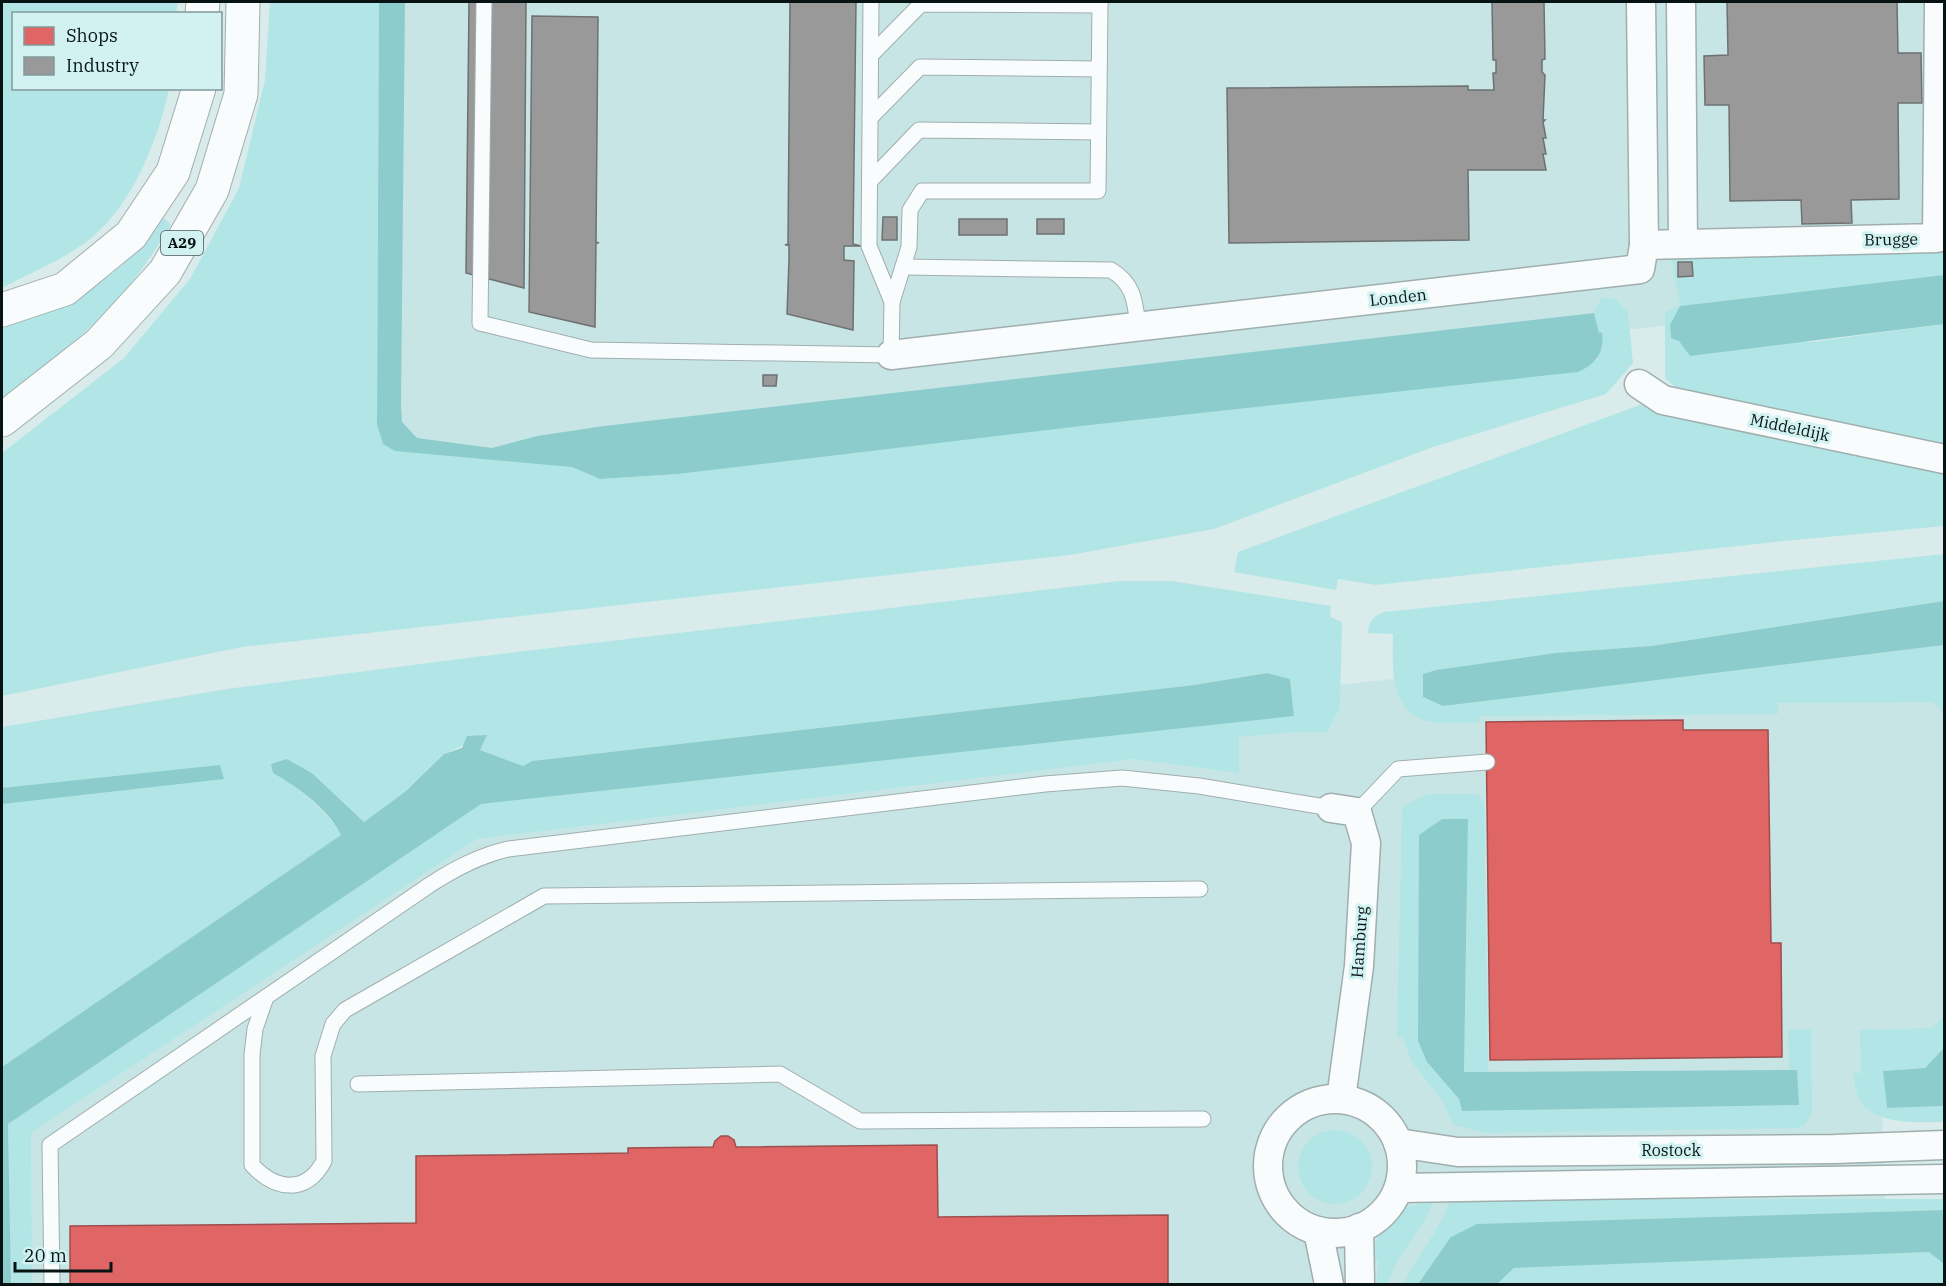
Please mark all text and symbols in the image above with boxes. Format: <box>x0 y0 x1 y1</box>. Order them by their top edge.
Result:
legend <box>12 12 222 90</box>
text: Shops <box>66 24 118 47</box>
text: Industry <box>66 54 139 77</box>
street label: Brugge <box>1864 229 1918 249</box>
road number: A29 <box>161 231 203 255</box>
street label: Londen <box>1368 284 1428 310</box>
street label: Middeldijk <box>1748 409 1832 445</box>
street label: Hamburg <box>1347 905 1372 979</box>
street label: Rostock <box>1641 1140 1701 1160</box>
scale bar <box>15 1235 111 1273</box>
text: 20 m <box>24 1244 67 1267</box>

